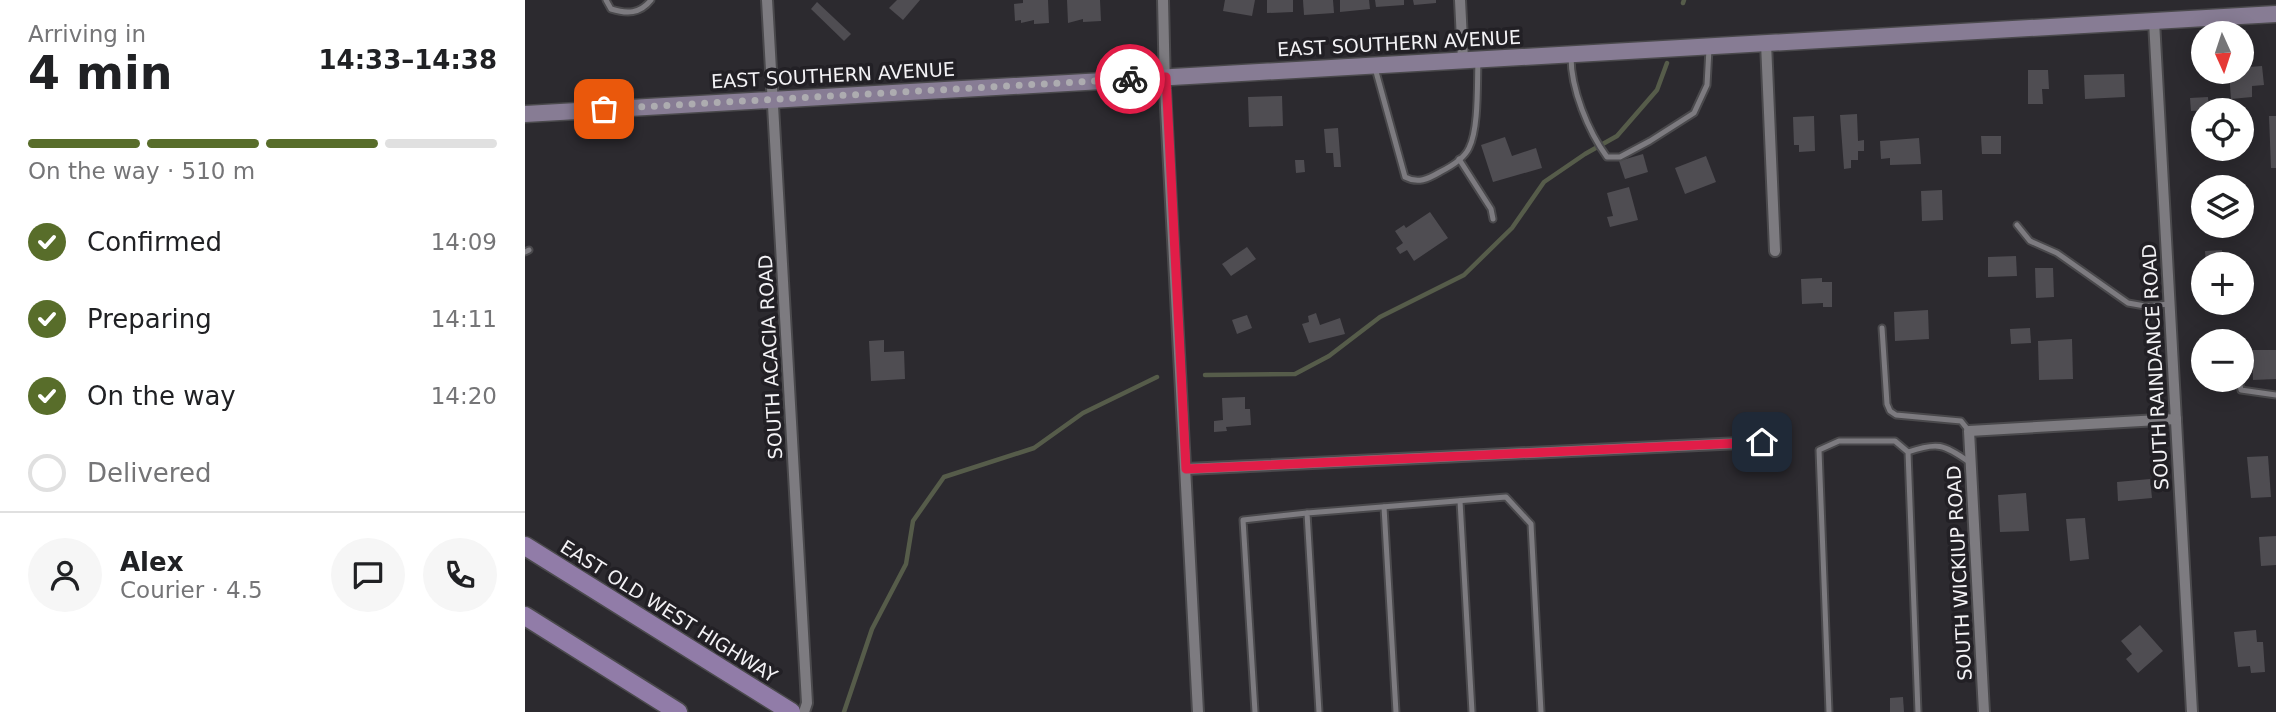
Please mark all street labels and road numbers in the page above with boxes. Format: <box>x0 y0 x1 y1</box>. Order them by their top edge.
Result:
street label: EAST SOUTHERN AVENUE <box>1277 26 1521 60</box>
street label: EAST SOUTHERN AVENUE <box>711 58 955 92</box>
street label: SOUTH RAINDANCE ROAD <box>2138 243 2172 491</box>
street label: SOUTH ACACIA ROAD <box>754 254 786 460</box>
street label: SOUTH WICKIUP ROAD <box>1942 465 1976 681</box>
street label: EAST OLD WEST HIGHWAY <box>557 535 782 687</box>

